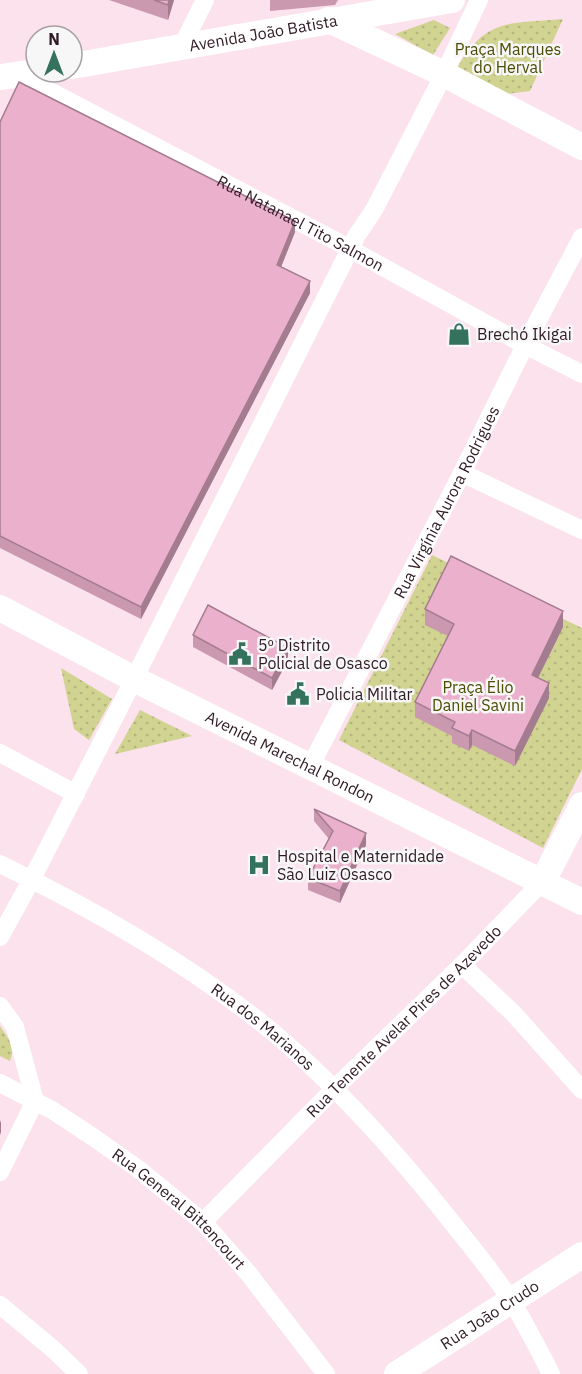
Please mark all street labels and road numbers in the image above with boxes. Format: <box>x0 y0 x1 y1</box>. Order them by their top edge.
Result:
street label: Avenida João Batista <box>187 10 339 56</box>
street label: Rua Natanael Tito Salmon <box>214 171 387 276</box>
street label: Rua Virgínia Aurora Rodrigues <box>389 402 504 602</box>
street label: Avenida Marechal Rondon <box>202 706 378 807</box>
street label: Rua Tenente Avelar Pires de Azevedo <box>302 921 505 1121</box>
street label: Rua dos Marianos <box>207 979 319 1074</box>
street label: Rua General Bittencourt <box>108 1144 250 1273</box>
street label: Rua João Crudo <box>436 1275 543 1354</box>

